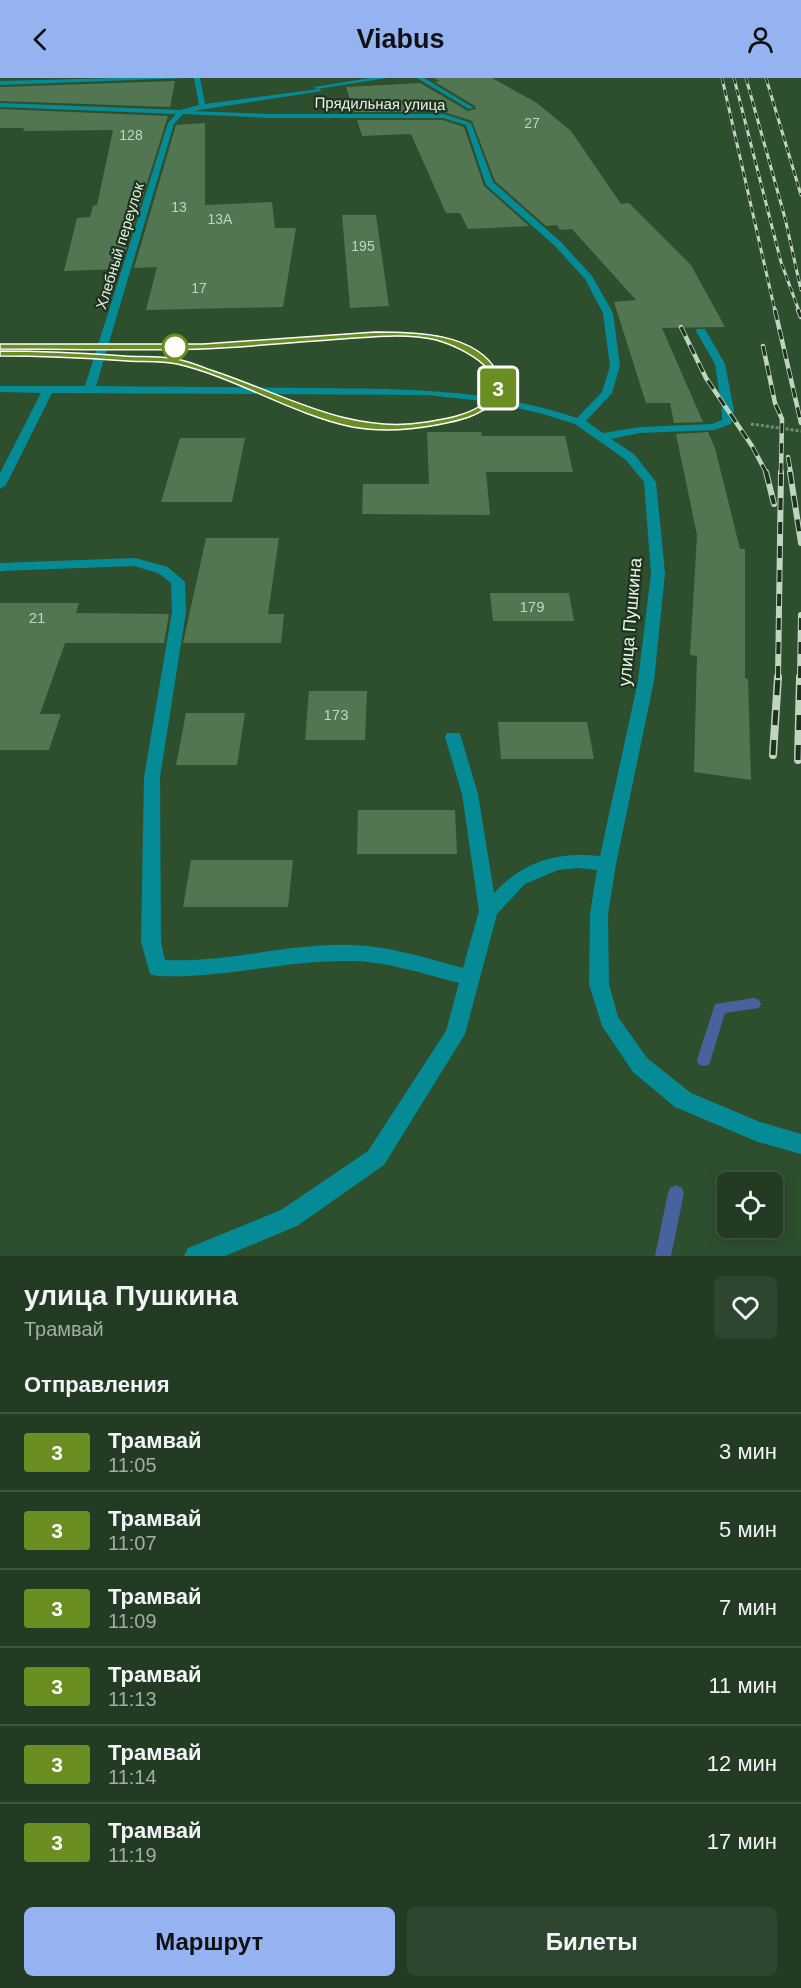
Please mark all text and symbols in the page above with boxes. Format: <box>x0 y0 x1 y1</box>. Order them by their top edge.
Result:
icon: back <box>24 23 57 56</box>
icon: person <box>744 23 777 56</box>
text: Viabus <box>356 24 445 54</box>
street label: Прядильная улица <box>314 94 446 113</box>
house number: 27 <box>524 115 540 131</box>
house number: 128 <box>119 127 143 143</box>
street label: Хлебный переулок <box>92 180 147 311</box>
house number: 13 <box>171 199 187 215</box>
house number: 13А <box>208 211 233 227</box>
house number: 195 <box>351 238 375 254</box>
house number: 17 <box>191 280 207 296</box>
unlabelled marker <box>162 334 188 360</box>
line badge: 3 <box>478 368 518 408</box>
text: 3 <box>492 377 504 400</box>
street label: улица Пушкина <box>614 556 646 687</box>
house number: 179 <box>519 598 545 615</box>
house number: 21 <box>29 609 45 626</box>
house number: 173 <box>323 706 349 723</box>
map controls <box>717 1172 783 1238</box>
button: locate <box>717 1172 783 1238</box>
button: heart <box>714 1276 777 1339</box>
text: улица Пушкина <box>24 1280 238 1311</box>
text: Трамвай <box>24 1318 104 1340</box>
text: Отправления <box>24 1372 170 1397</box>
text: Трамвай <box>108 1428 202 1453</box>
text: 3 мин <box>719 1439 777 1464</box>
text: 3 <box>51 1441 63 1464</box>
text: 11:05 <box>108 1454 157 1476</box>
text: Трамвай <box>108 1506 202 1531</box>
text: 5 мин <box>719 1517 777 1542</box>
text: 3 <box>51 1519 63 1542</box>
text: 11:07 <box>108 1532 157 1554</box>
text: Трамвай <box>108 1584 202 1609</box>
text: 7 мин <box>719 1595 777 1620</box>
text: 3 <box>51 1597 63 1620</box>
text: 11:09 <box>108 1610 157 1632</box>
text: Трамвай <box>108 1662 202 1687</box>
text: 11 мин <box>708 1673 777 1698</box>
text: 3 <box>51 1675 63 1698</box>
text: 11:13 <box>108 1688 157 1710</box>
text: Трамвай <box>108 1740 202 1765</box>
text: 12 мин <box>707 1751 777 1776</box>
text: 3 <box>51 1753 63 1776</box>
text: 11:14 <box>108 1766 157 1788</box>
text: Трамвай <box>108 1818 202 1843</box>
text: 17 мин <box>707 1829 777 1854</box>
text: 3 <box>51 1831 63 1854</box>
text: 11:19 <box>108 1844 157 1866</box>
button: Маршрут <box>24 1907 395 1976</box>
button: Билеты <box>407 1907 777 1976</box>

